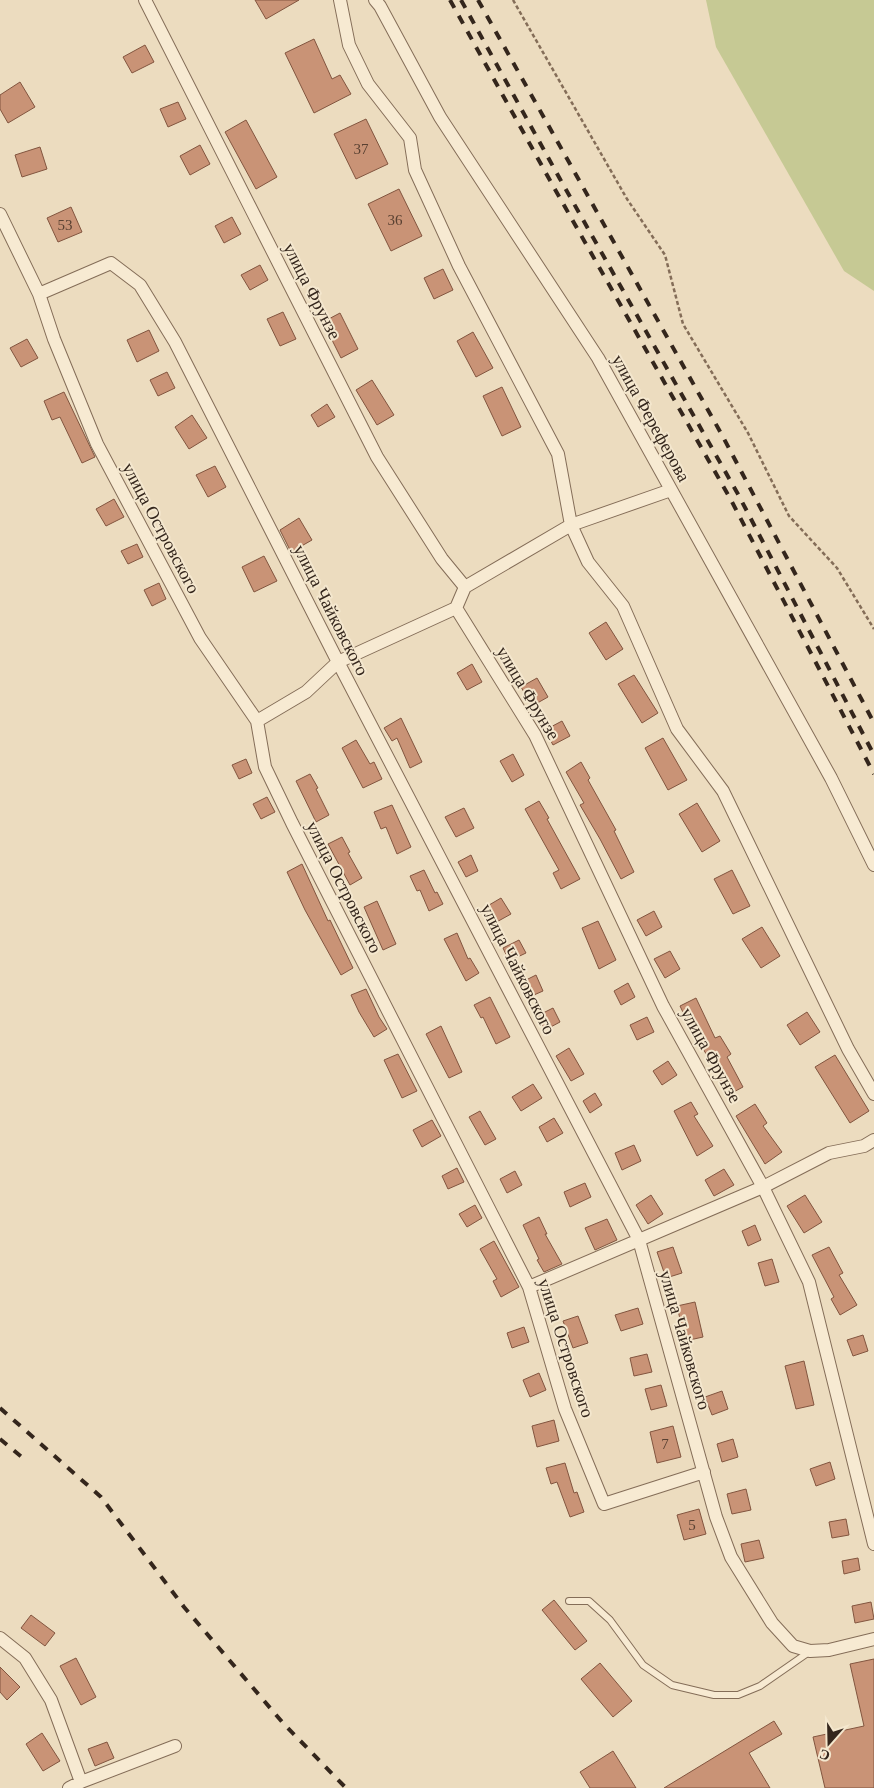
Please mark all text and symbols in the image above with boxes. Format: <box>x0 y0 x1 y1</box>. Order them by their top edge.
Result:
house number: 37 <box>354 141 369 157</box>
house number: 36 <box>388 212 403 228</box>
house number: 53 <box>58 217 73 233</box>
street label: улица Фрунзе <box>279 239 345 343</box>
street label: улица Фереферова <box>608 351 694 485</box>
street label: улица Островского <box>118 459 204 597</box>
street label: улица Чайковского <box>289 541 373 679</box>
street label: улица Фрунзе <box>492 643 564 743</box>
street label: улица Островского <box>302 818 386 956</box>
street label: улица Чайковского <box>476 900 560 1038</box>
street label: улица Фрунзе <box>677 1004 745 1106</box>
street label: улица Чайковского <box>656 1268 714 1412</box>
street label: улица Островского <box>534 1276 598 1420</box>
house number: 7 <box>661 1436 669 1452</box>
house number: 5 <box>688 1517 696 1533</box>
north arrow <box>804 1718 854 1768</box>
text: С <box>817 1746 832 1764</box>

